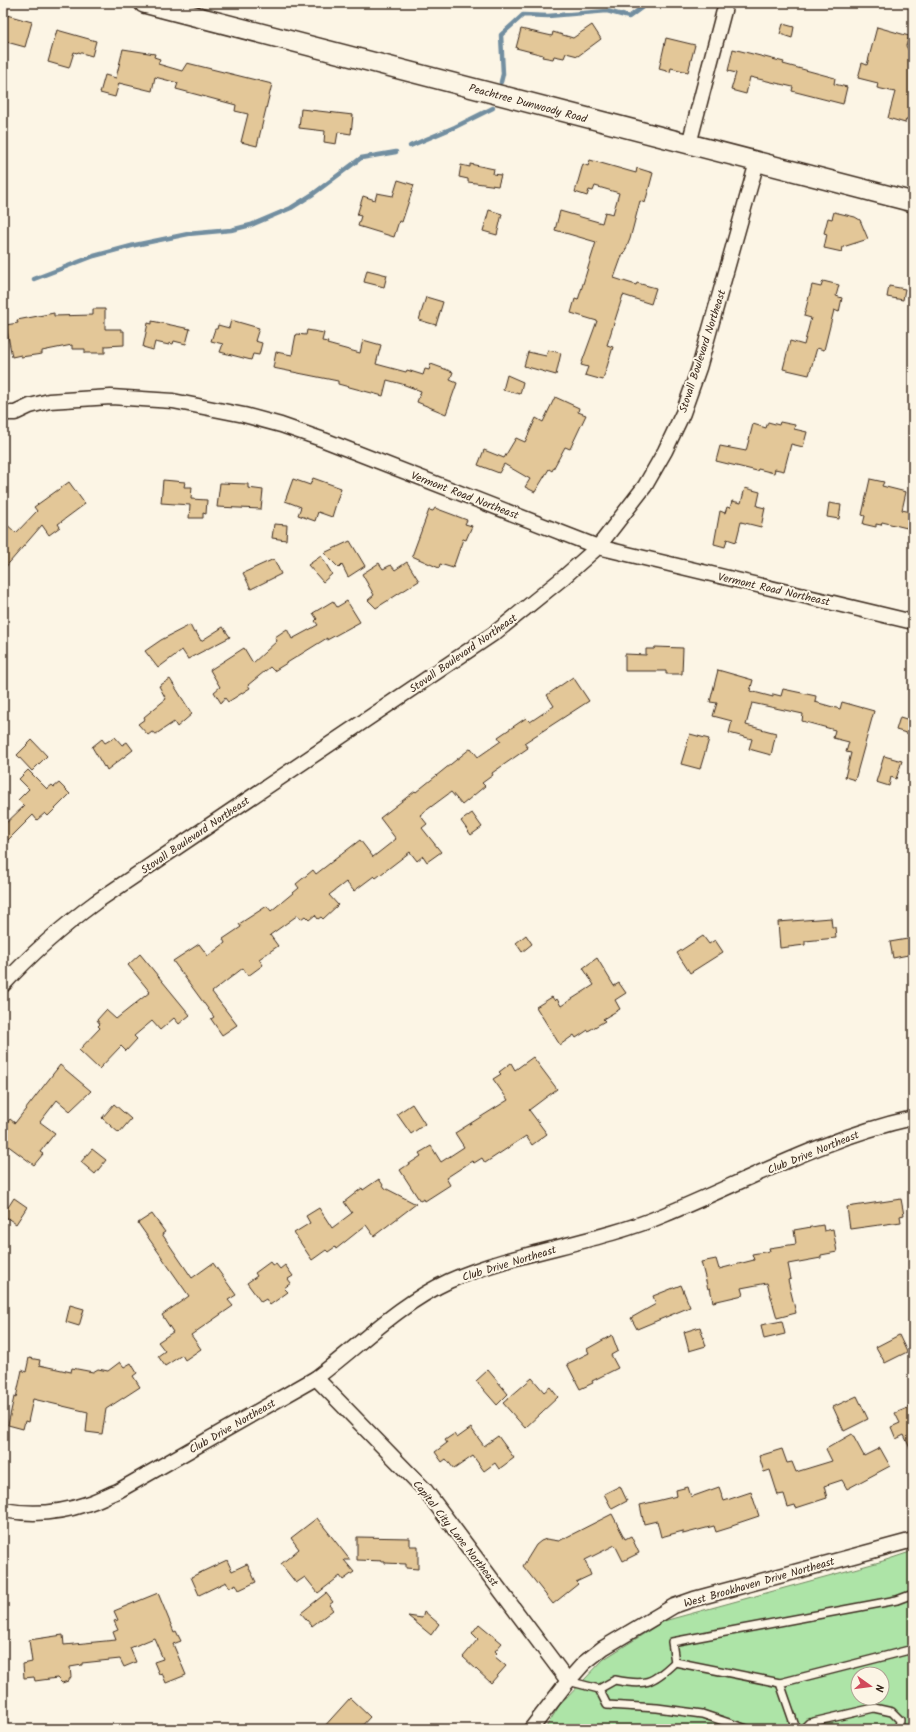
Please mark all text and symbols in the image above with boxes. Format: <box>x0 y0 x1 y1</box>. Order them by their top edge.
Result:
street label: Peachtree Dunwoody Road <box>467 80 589 129</box>
street label: Stovall Boulevard Northeast <box>675 287 732 415</box>
street label: Vermont Road Northeast <box>408 467 522 525</box>
street label: Vermont Road Northeast <box>716 568 832 612</box>
street label: Stovall Boulevard Northeast <box>406 609 522 698</box>
street label: Stovall Boulevard Northeast <box>137 792 254 879</box>
street label: Club Drive Northeast <box>765 1126 863 1180</box>
street label: Club Drive Northeast <box>460 1241 559 1287</box>
street label: Club Drive Northeast <box>186 1394 280 1459</box>
street label: Capital City Lane Northeast <box>408 1477 503 1591</box>
street label: West Brookhaven Drive Northeast <box>682 1553 838 1613</box>
north arrow <box>850 1666 890 1706</box>
text: N <box>869 1683 888 1694</box>

